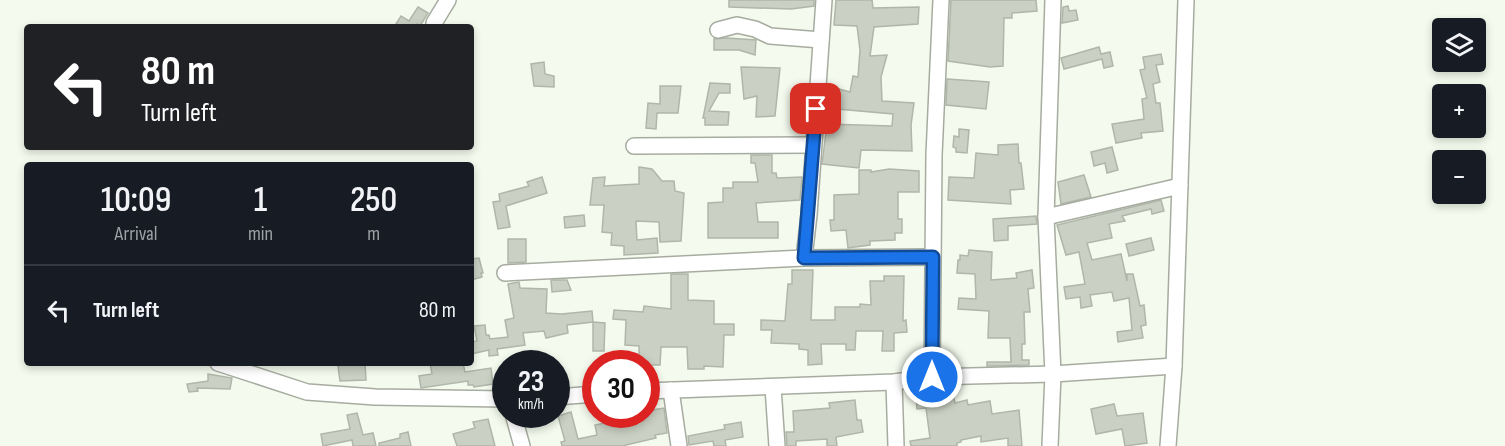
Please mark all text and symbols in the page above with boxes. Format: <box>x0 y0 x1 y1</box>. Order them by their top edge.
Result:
map controls <box>1432 18 1486 204</box>
button: layers <box>1432 18 1486 72</box>
text: 80 m <box>141 46 215 97</box>
icon: left <box>42 48 120 126</box>
pin <box>790 83 841 134</box>
button: + <box>1432 84 1486 138</box>
icon: arrive <box>799 92 832 125</box>
text: Turn left <box>141 97 217 129</box>
button: − <box>1432 150 1486 204</box>
text: 10:09 <box>101 179 171 222</box>
text: 1 <box>254 179 267 222</box>
text: 250 <box>350 179 397 222</box>
text: Arrival <box>115 222 158 246</box>
text: min <box>248 222 273 246</box>
text: m <box>367 222 380 246</box>
icon: left <box>42 294 75 327</box>
text: Turn left <box>93 297 159 324</box>
text: 80 m <box>419 297 456 324</box>
position arrow <box>900 345 964 409</box>
speed limit sign: 30 <box>582 350 660 428</box>
text: 23 <box>518 364 544 400</box>
text: km/h <box>518 395 544 414</box>

